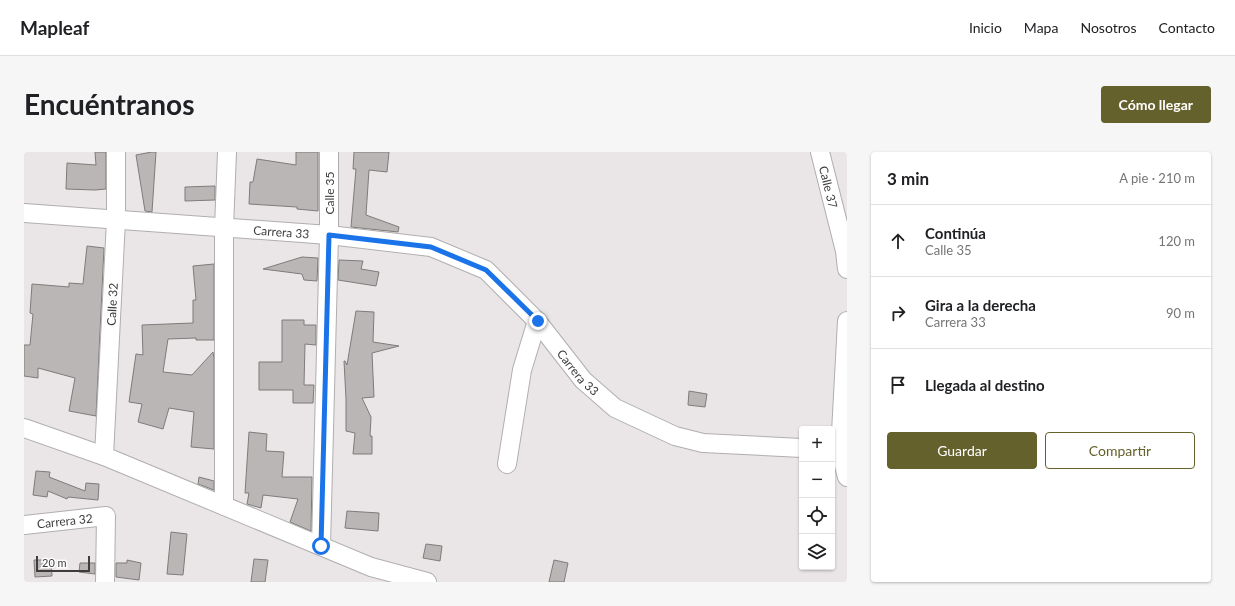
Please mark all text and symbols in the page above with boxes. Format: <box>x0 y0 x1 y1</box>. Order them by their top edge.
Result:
text: Mapleaf <box>20 16 89 39</box>
text: Inicio <box>969 19 1002 36</box>
text: Mapa <box>1024 19 1058 36</box>
text: Nosotros <box>1080 19 1137 36</box>
text: Contacto <box>1159 19 1215 36</box>
button: Cómo llegar <box>1101 86 1211 123</box>
text: Encuéntranos <box>24 87 195 121</box>
street label: Calle 37 <box>816 164 841 210</box>
text: 3 min <box>887 168 929 189</box>
text: A pie · 210 m <box>1119 170 1195 186</box>
street label: Calle 35 <box>322 171 337 214</box>
street label: Carrera 33 <box>253 222 310 241</box>
text: Continúa <box>925 224 986 242</box>
icon: ahead <box>887 230 909 252</box>
text: 120 m <box>1158 233 1195 249</box>
text: Calle 35 <box>925 242 972 258</box>
street label: Calle 32 <box>103 282 120 326</box>
text: Gira a la derecha <box>925 296 1036 314</box>
icon: right <box>887 302 909 324</box>
text: 90 m <box>1166 305 1195 321</box>
route end <box>529 312 547 330</box>
text: Carrera 33 <box>925 314 986 330</box>
street label: Carrera 33 <box>554 346 602 398</box>
icon: arrive <box>887 374 909 396</box>
text: Llegada al destino <box>925 376 1045 394</box>
map controls <box>799 426 835 570</box>
button: + <box>799 426 835 462</box>
button: Guardar <box>887 432 1037 469</box>
button: Compartir <box>1045 432 1195 469</box>
button: − <box>799 462 835 498</box>
button: locate <box>799 498 835 534</box>
street label: Carrera 32 <box>36 510 93 531</box>
button: layers <box>799 534 835 570</box>
route start <box>312 537 330 555</box>
scale bar <box>36 554 90 573</box>
text: 20 m <box>42 556 67 569</box>

